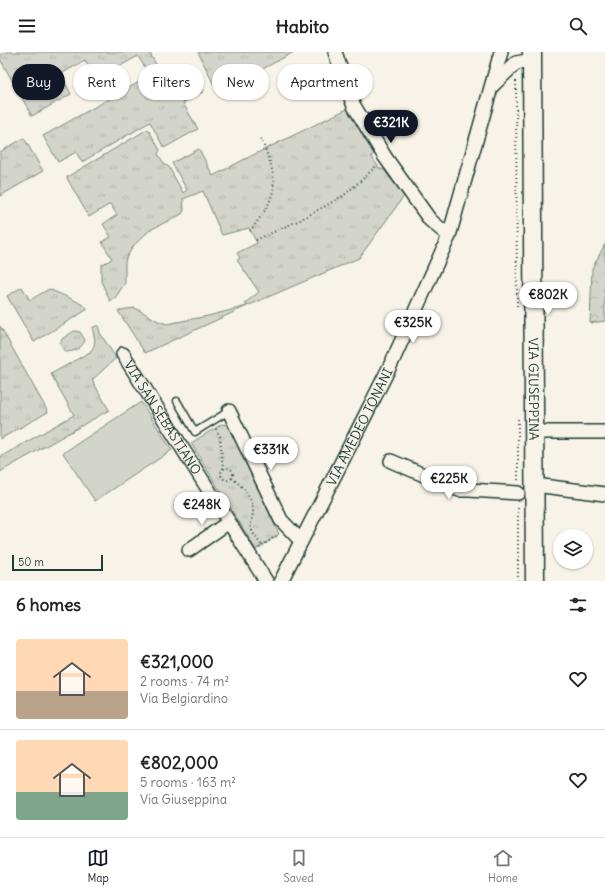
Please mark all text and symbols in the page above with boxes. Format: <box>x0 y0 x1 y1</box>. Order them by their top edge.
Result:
icon: menu <box>16 15 38 37</box>
text: Habito <box>276 15 329 38</box>
icon: search <box>567 15 589 37</box>
chip: Buy <box>12 64 65 100</box>
chip: Rent <box>73 64 130 100</box>
chip: Filters <box>138 64 204 100</box>
chip: New <box>212 64 269 100</box>
chip: Apartment <box>277 64 373 100</box>
pin: €321K <box>363 110 419 144</box>
text: €321K <box>373 114 409 131</box>
pin: €802K <box>520 282 576 316</box>
text: €802K <box>528 286 568 303</box>
pin: €325K <box>385 310 441 344</box>
text: €325K <box>394 314 432 331</box>
street label: VIA GIUSEPPINA <box>525 338 542 440</box>
street label: VIA SAN SEBASTIANO <box>120 357 205 478</box>
street label: VIA AMEDEO TONANI <box>323 365 397 489</box>
pin: €331K <box>243 437 299 471</box>
text: €331K <box>253 441 289 458</box>
pin: €225K <box>421 466 477 500</box>
text: €225K <box>430 470 468 487</box>
pin: €248K <box>174 492 230 526</box>
text: €248K <box>183 496 221 513</box>
map controls <box>553 529 593 569</box>
button: layers <box>553 529 593 569</box>
scale bar <box>12 553 103 572</box>
text: 50 m <box>18 555 44 569</box>
text: 6 homes <box>16 594 81 616</box>
icon: filters <box>567 594 589 616</box>
text: €321,000 <box>140 651 214 673</box>
icon: home <box>48 655 96 703</box>
icon: heart <box>567 668 589 690</box>
text: 2 rooms · 74 m² <box>140 673 229 690</box>
text: Via Belgiardino <box>140 690 228 707</box>
text: €802,000 <box>140 752 218 774</box>
icon: home <box>48 756 96 804</box>
icon: heart <box>567 769 589 791</box>
text: 5 rooms · 163 m² <box>140 774 236 791</box>
text: Via Giuseppina <box>140 791 227 808</box>
tab: Map <box>87 847 109 885</box>
tab: Saved <box>284 847 314 885</box>
tab: Home <box>488 847 518 885</box>

